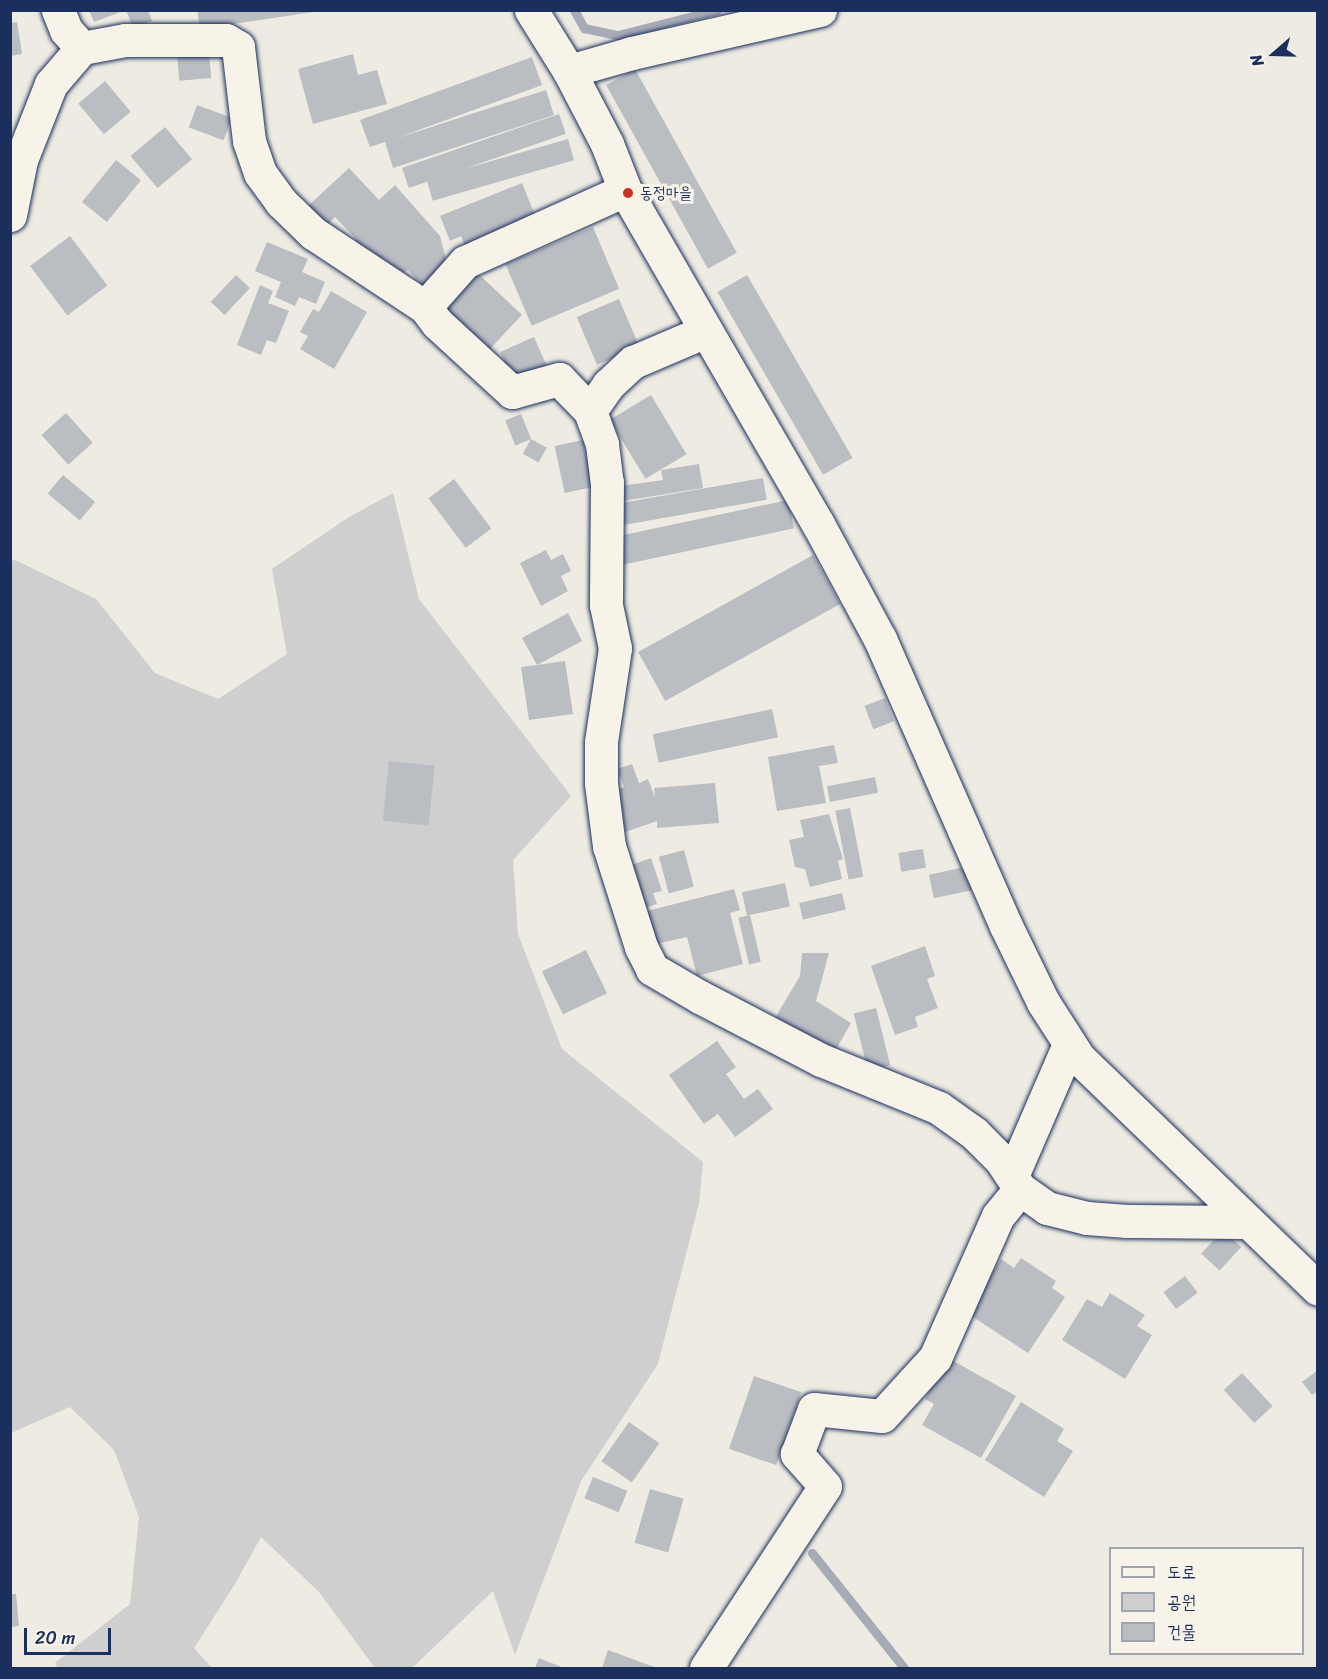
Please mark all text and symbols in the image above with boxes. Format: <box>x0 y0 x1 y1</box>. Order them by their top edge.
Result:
north arrow <box>1244 24 1304 84</box>
text: N <box>1241 50 1272 70</box>
place label: 동정마을 <box>640 183 692 203</box>
marker: 동정마을 <box>621 186 635 200</box>
legend <box>1109 1547 1304 1655</box>
text: 도로 <box>1167 1556 1196 1588</box>
text: 공원 <box>1167 1586 1196 1618</box>
scale bar <box>27 1616 114 1654</box>
text: 건물 <box>1167 1616 1196 1648</box>
text: 20 m <box>35 1622 75 1654</box>

